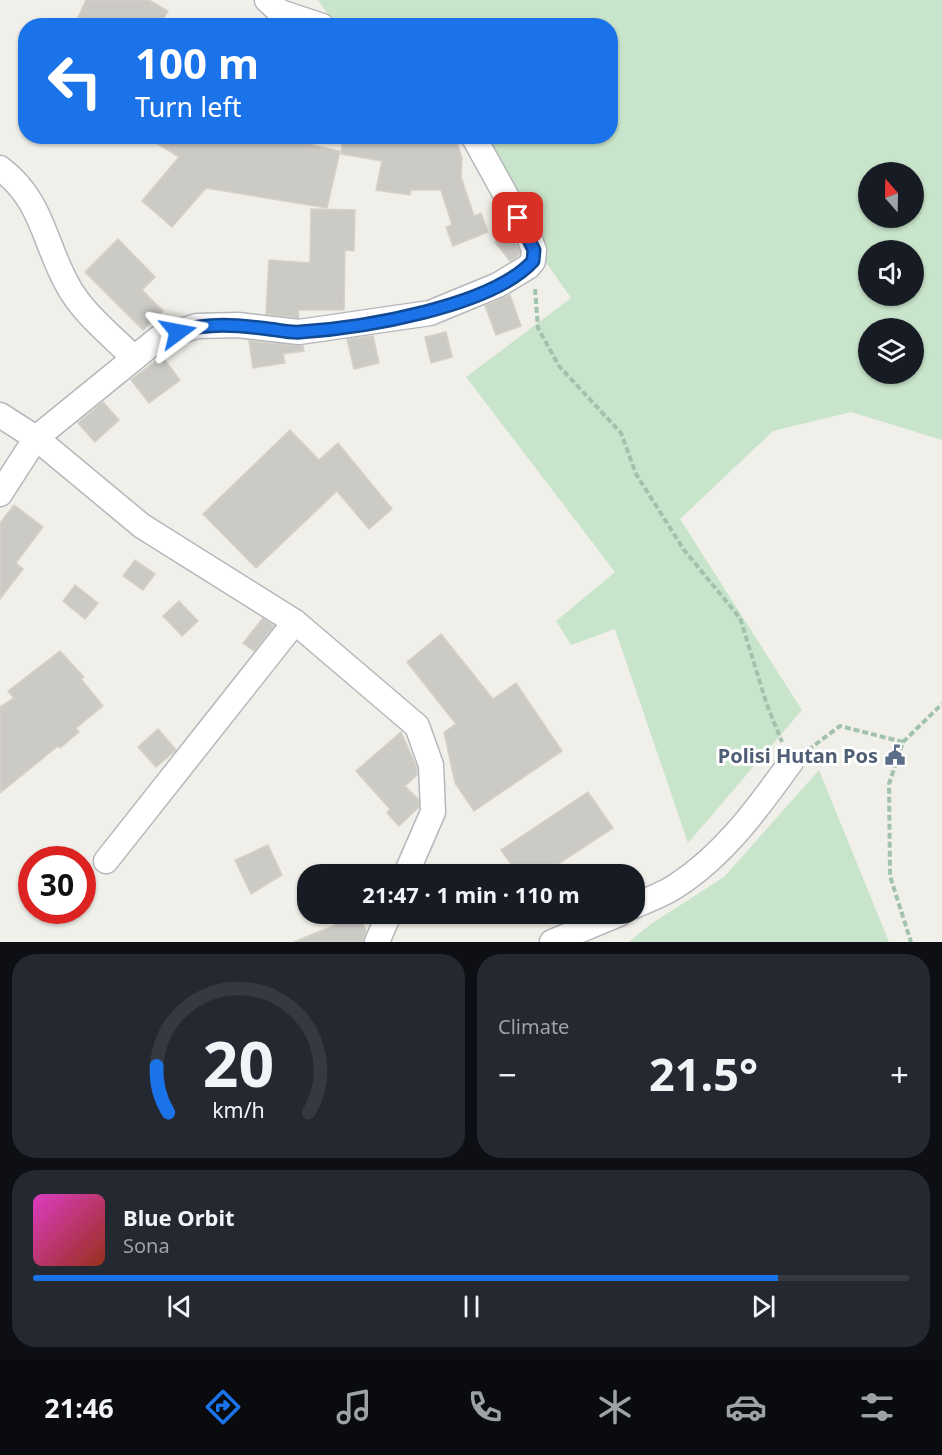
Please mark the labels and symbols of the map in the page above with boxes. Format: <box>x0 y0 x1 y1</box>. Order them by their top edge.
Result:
north arrow <box>858 162 924 228</box>
pin <box>492 192 543 243</box>
position arrow <box>146 300 210 364</box>
place label: Polisi Hutan Pos <box>718 742 878 769</box>
public building icon: Polisi Hutan Pos <box>883 743 907 767</box>
speed limit sign: 30 <box>18 846 96 924</box>

